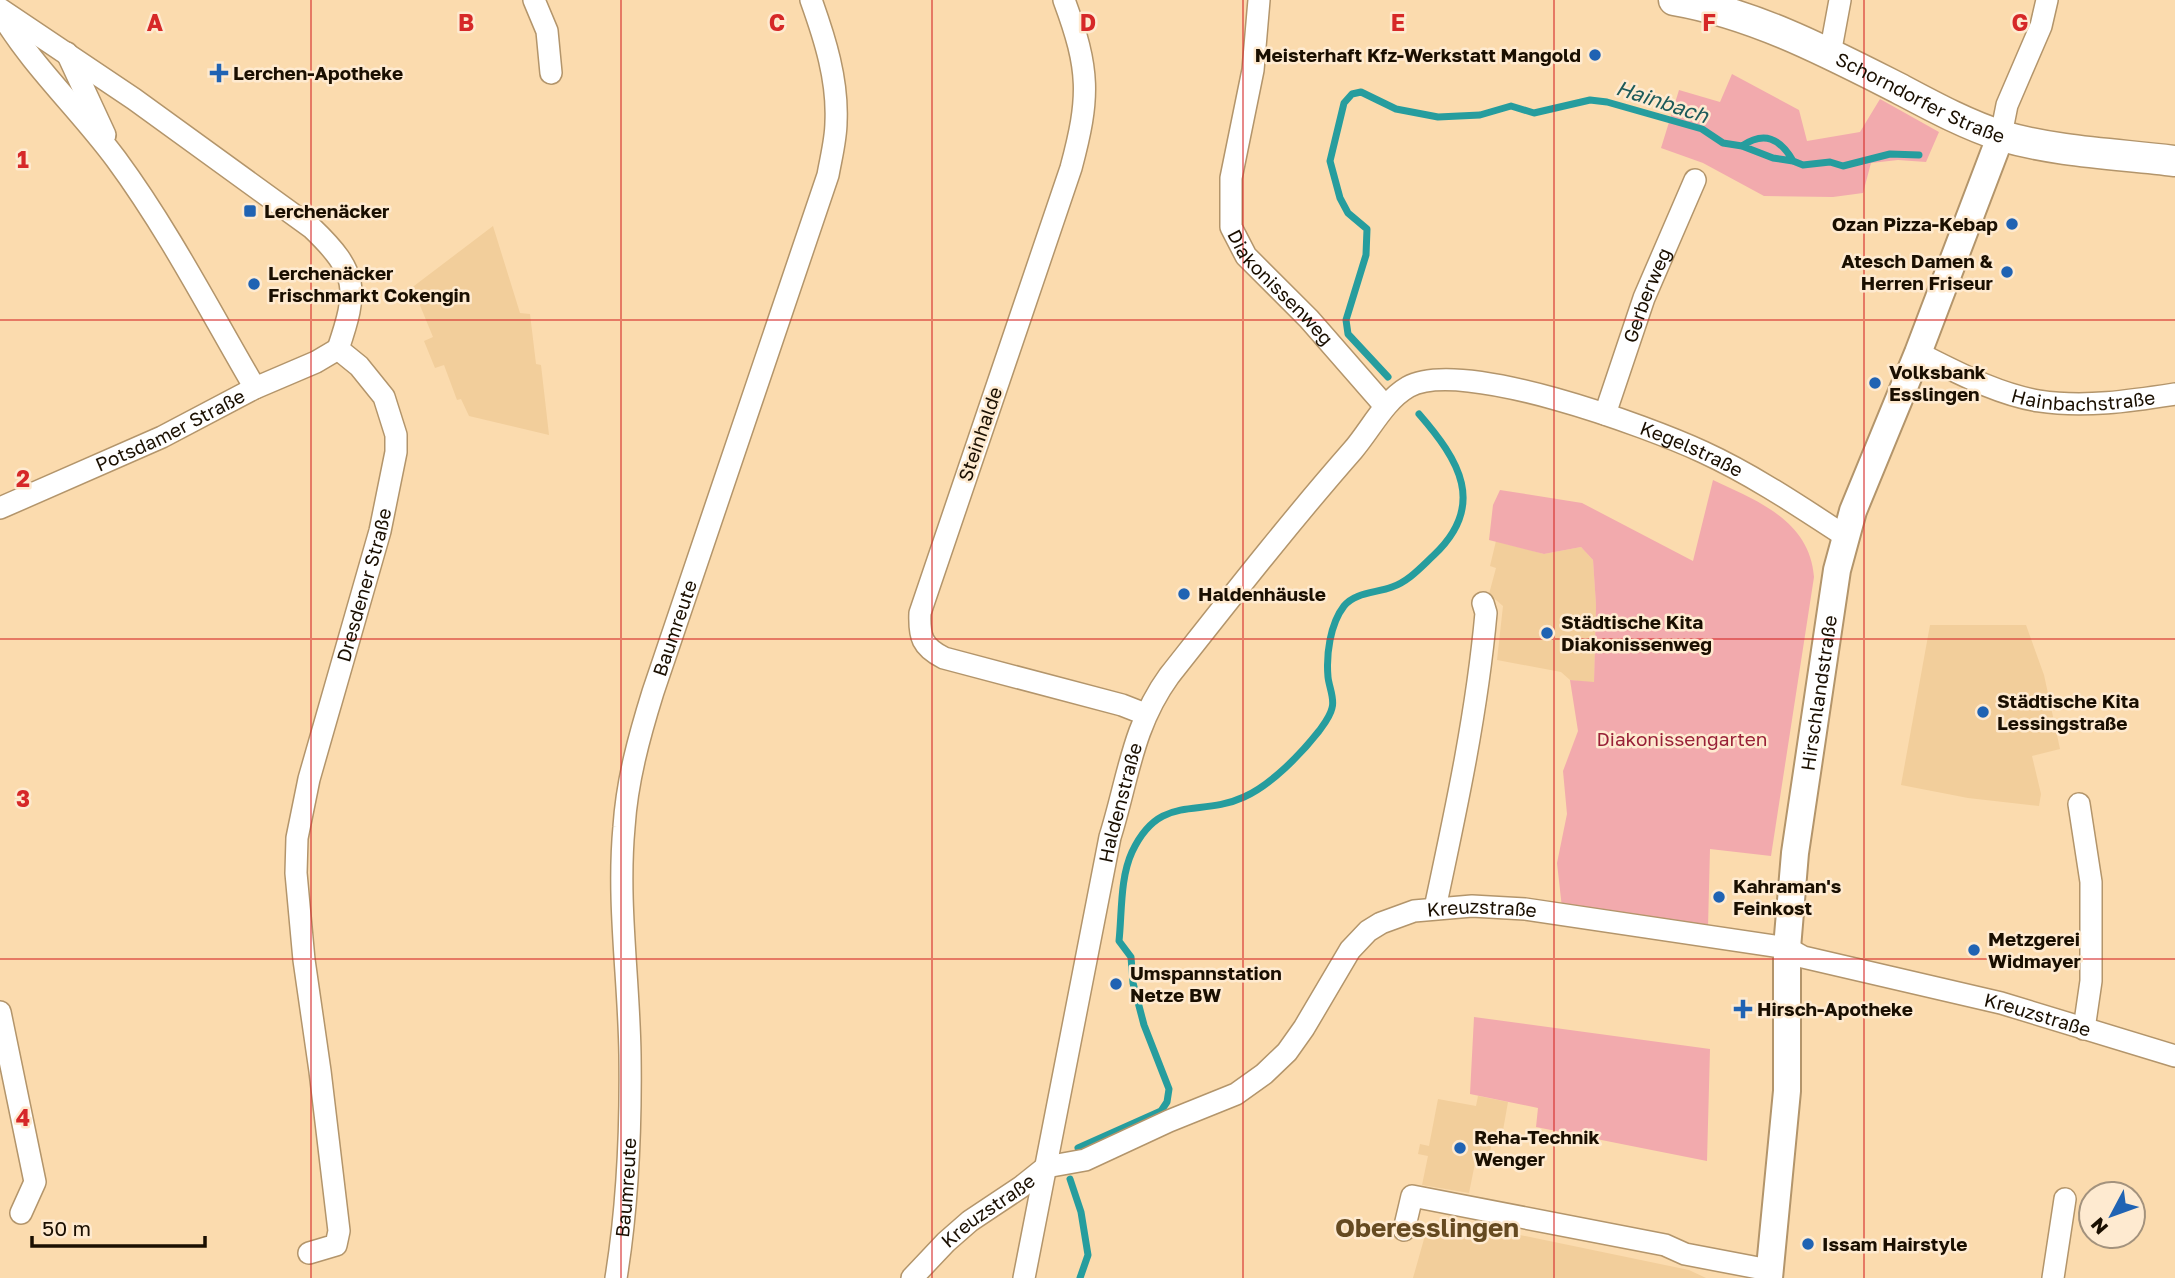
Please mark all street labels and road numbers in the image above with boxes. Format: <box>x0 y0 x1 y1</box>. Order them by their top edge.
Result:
street label: Schorndorfer Straße <box>1832 47 2008 147</box>
street label: Diakonissenweg <box>1223 225 1338 350</box>
street label: Gerberweg <box>1618 244 1675 346</box>
street label: Hainbachstraße <box>2009 383 2156 415</box>
street label: Potsdamer Straße <box>92 384 248 476</box>
street label: Steinhalde <box>953 384 1006 484</box>
street label: Kegelstraße <box>1637 416 1747 481</box>
street label: Dresdener Straße <box>331 506 395 664</box>
street label: Baumreute <box>647 577 701 679</box>
street label: Hirschlandstraße <box>1795 614 1841 772</box>
street label: Haldenstraße <box>1093 740 1146 865</box>
street label: Kreuzstraße <box>1426 894 1539 922</box>
street label: Kreuzstraße <box>1982 987 2094 1041</box>
street label: Baumreute <box>610 1137 640 1239</box>
street label: Kreuzstraße <box>936 1169 1039 1252</box>

